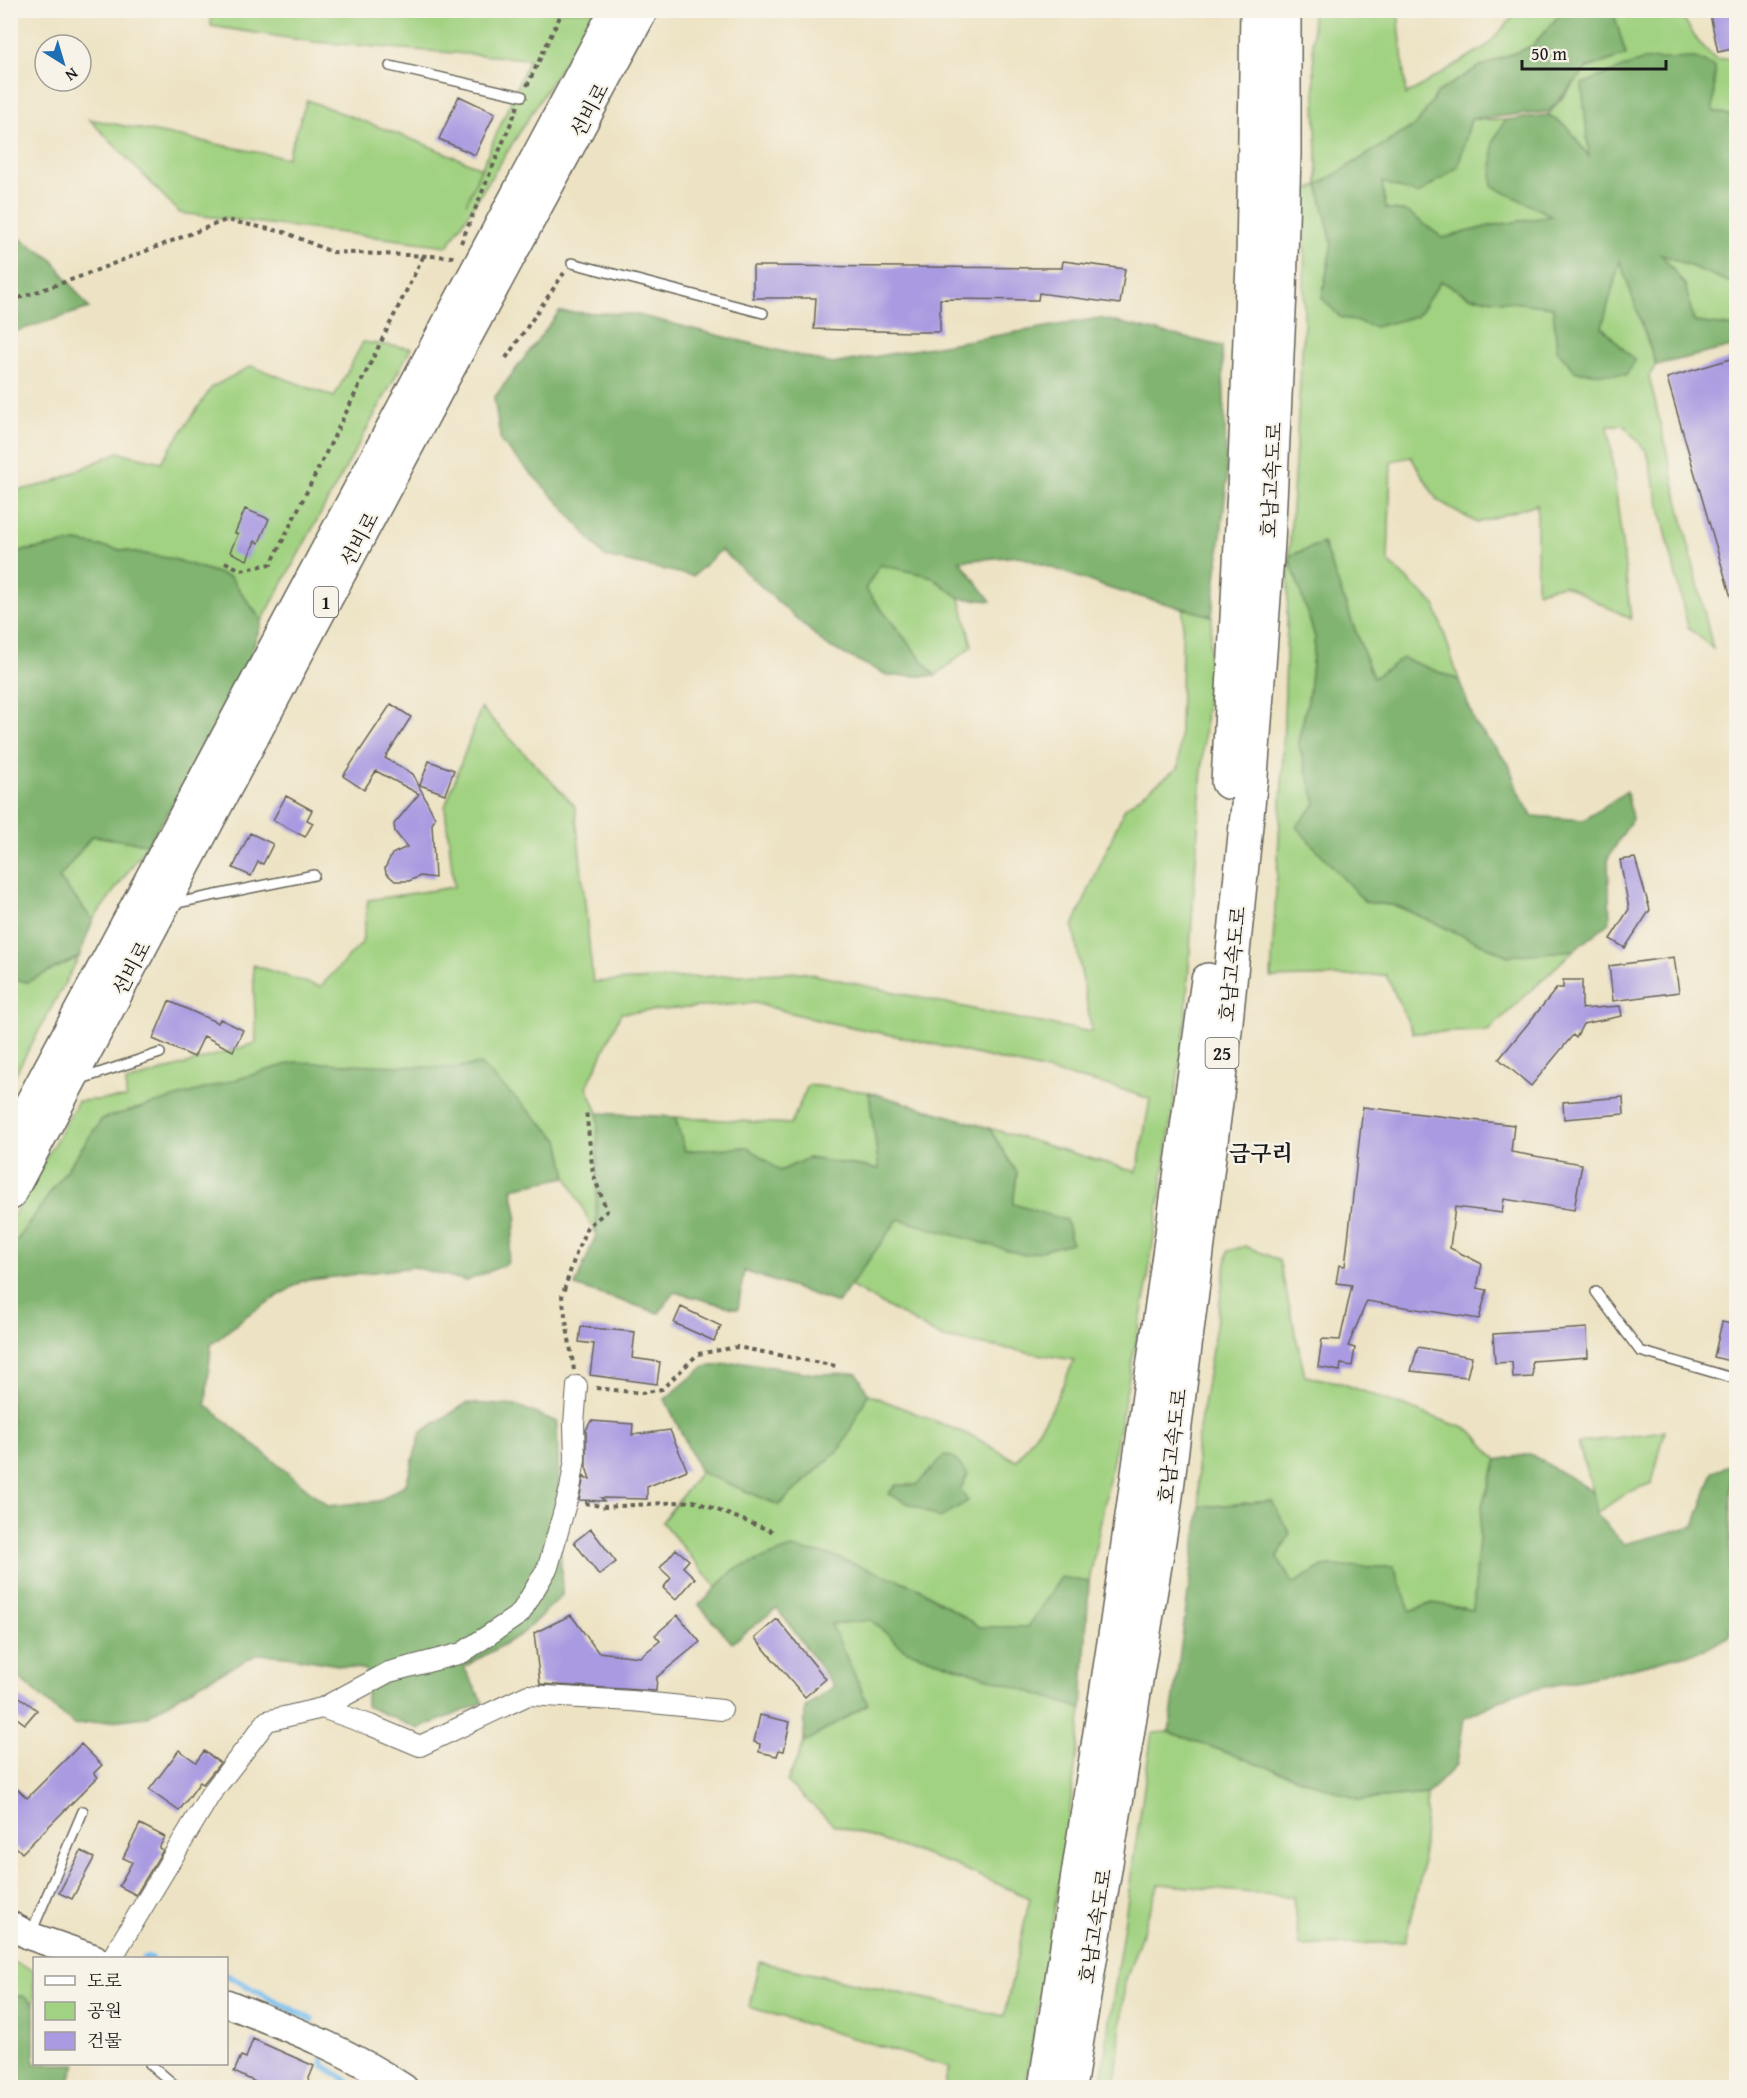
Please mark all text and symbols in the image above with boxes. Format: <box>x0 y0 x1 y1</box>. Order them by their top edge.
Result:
north arrow <box>33 33 93 93</box>
scale bar <box>1522 33 1666 71</box>
text: 50 m <box>1531 40 1567 67</box>
text: N <box>60 62 84 88</box>
street label: 선비로 <box>563 78 615 142</box>
street label: 호남고속도로 <box>1253 421 1289 539</box>
street label: 선비로 <box>333 507 385 571</box>
road number: 1 <box>314 587 338 617</box>
street label: 호남고속도로 <box>1212 905 1252 1023</box>
street label: 선비로 <box>105 936 157 1000</box>
road number: 25 <box>1206 1038 1238 1068</box>
district label: 금구리 <box>1229 1137 1293 1169</box>
street label: 호남고속도로 <box>1151 1387 1193 1505</box>
street label: 호남고속도로 <box>1072 1866 1118 1986</box>
legend <box>33 1957 228 2065</box>
text: 도로 <box>87 1967 122 1994</box>
text: 공원 <box>87 1997 122 2024</box>
text: 건물 <box>87 2027 122 2054</box>

